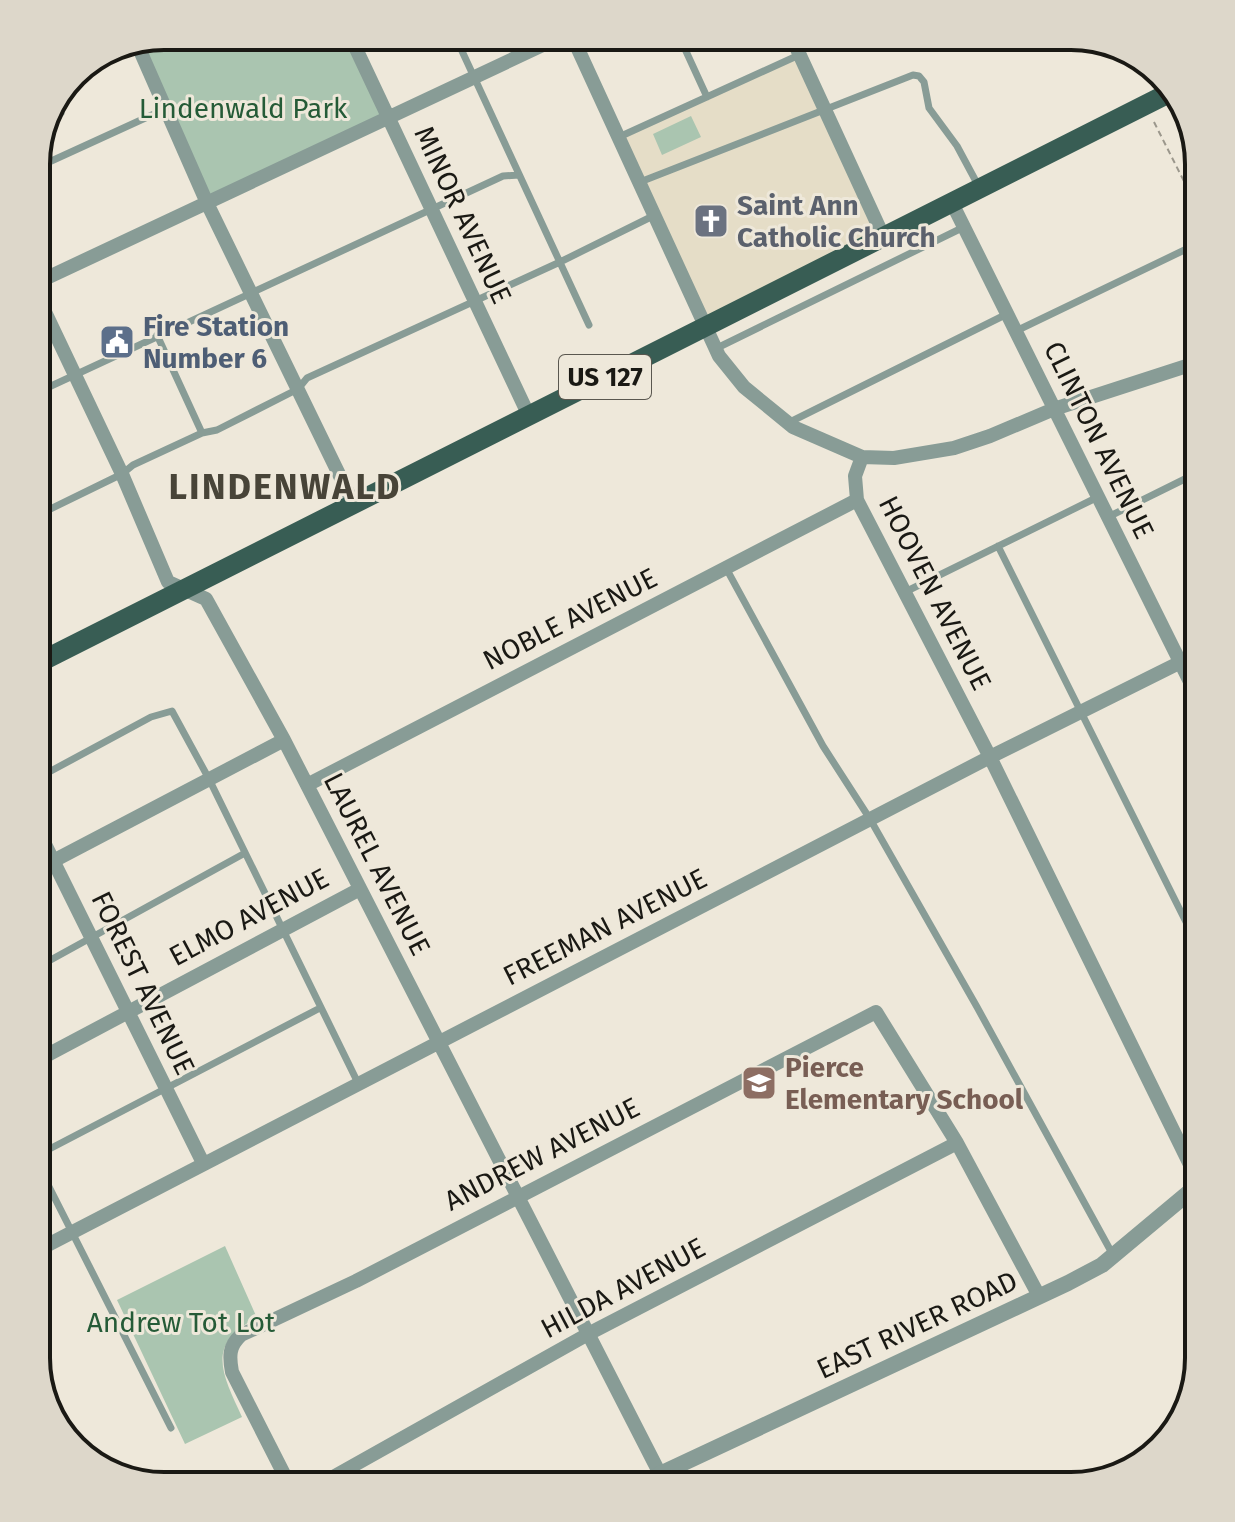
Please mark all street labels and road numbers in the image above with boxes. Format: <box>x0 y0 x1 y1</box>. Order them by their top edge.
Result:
street label: MINOR AVENUE <box>408 121 518 309</box>
street label: CLINTON AVENUE <box>1037 336 1161 544</box>
road number: US 127 <box>559 355 651 399</box>
street label: HOOVEN AVENUE <box>872 490 998 696</box>
street label: NOBLE AVENUE <box>478 561 662 677</box>
street label: LAUREL AVENUE <box>317 767 437 961</box>
street label: ELMO AVENUE <box>164 861 334 973</box>
street label: FREEMAN AVENUE <box>498 861 712 993</box>
street label: FOREST AVENUE <box>84 886 202 1080</box>
street label: ANDREW AVENUE <box>439 1091 645 1217</box>
street label: HILDA AVENUE <box>535 1231 711 1345</box>
street label: EAST RIVER ROAD <box>811 1264 1023 1386</box>

